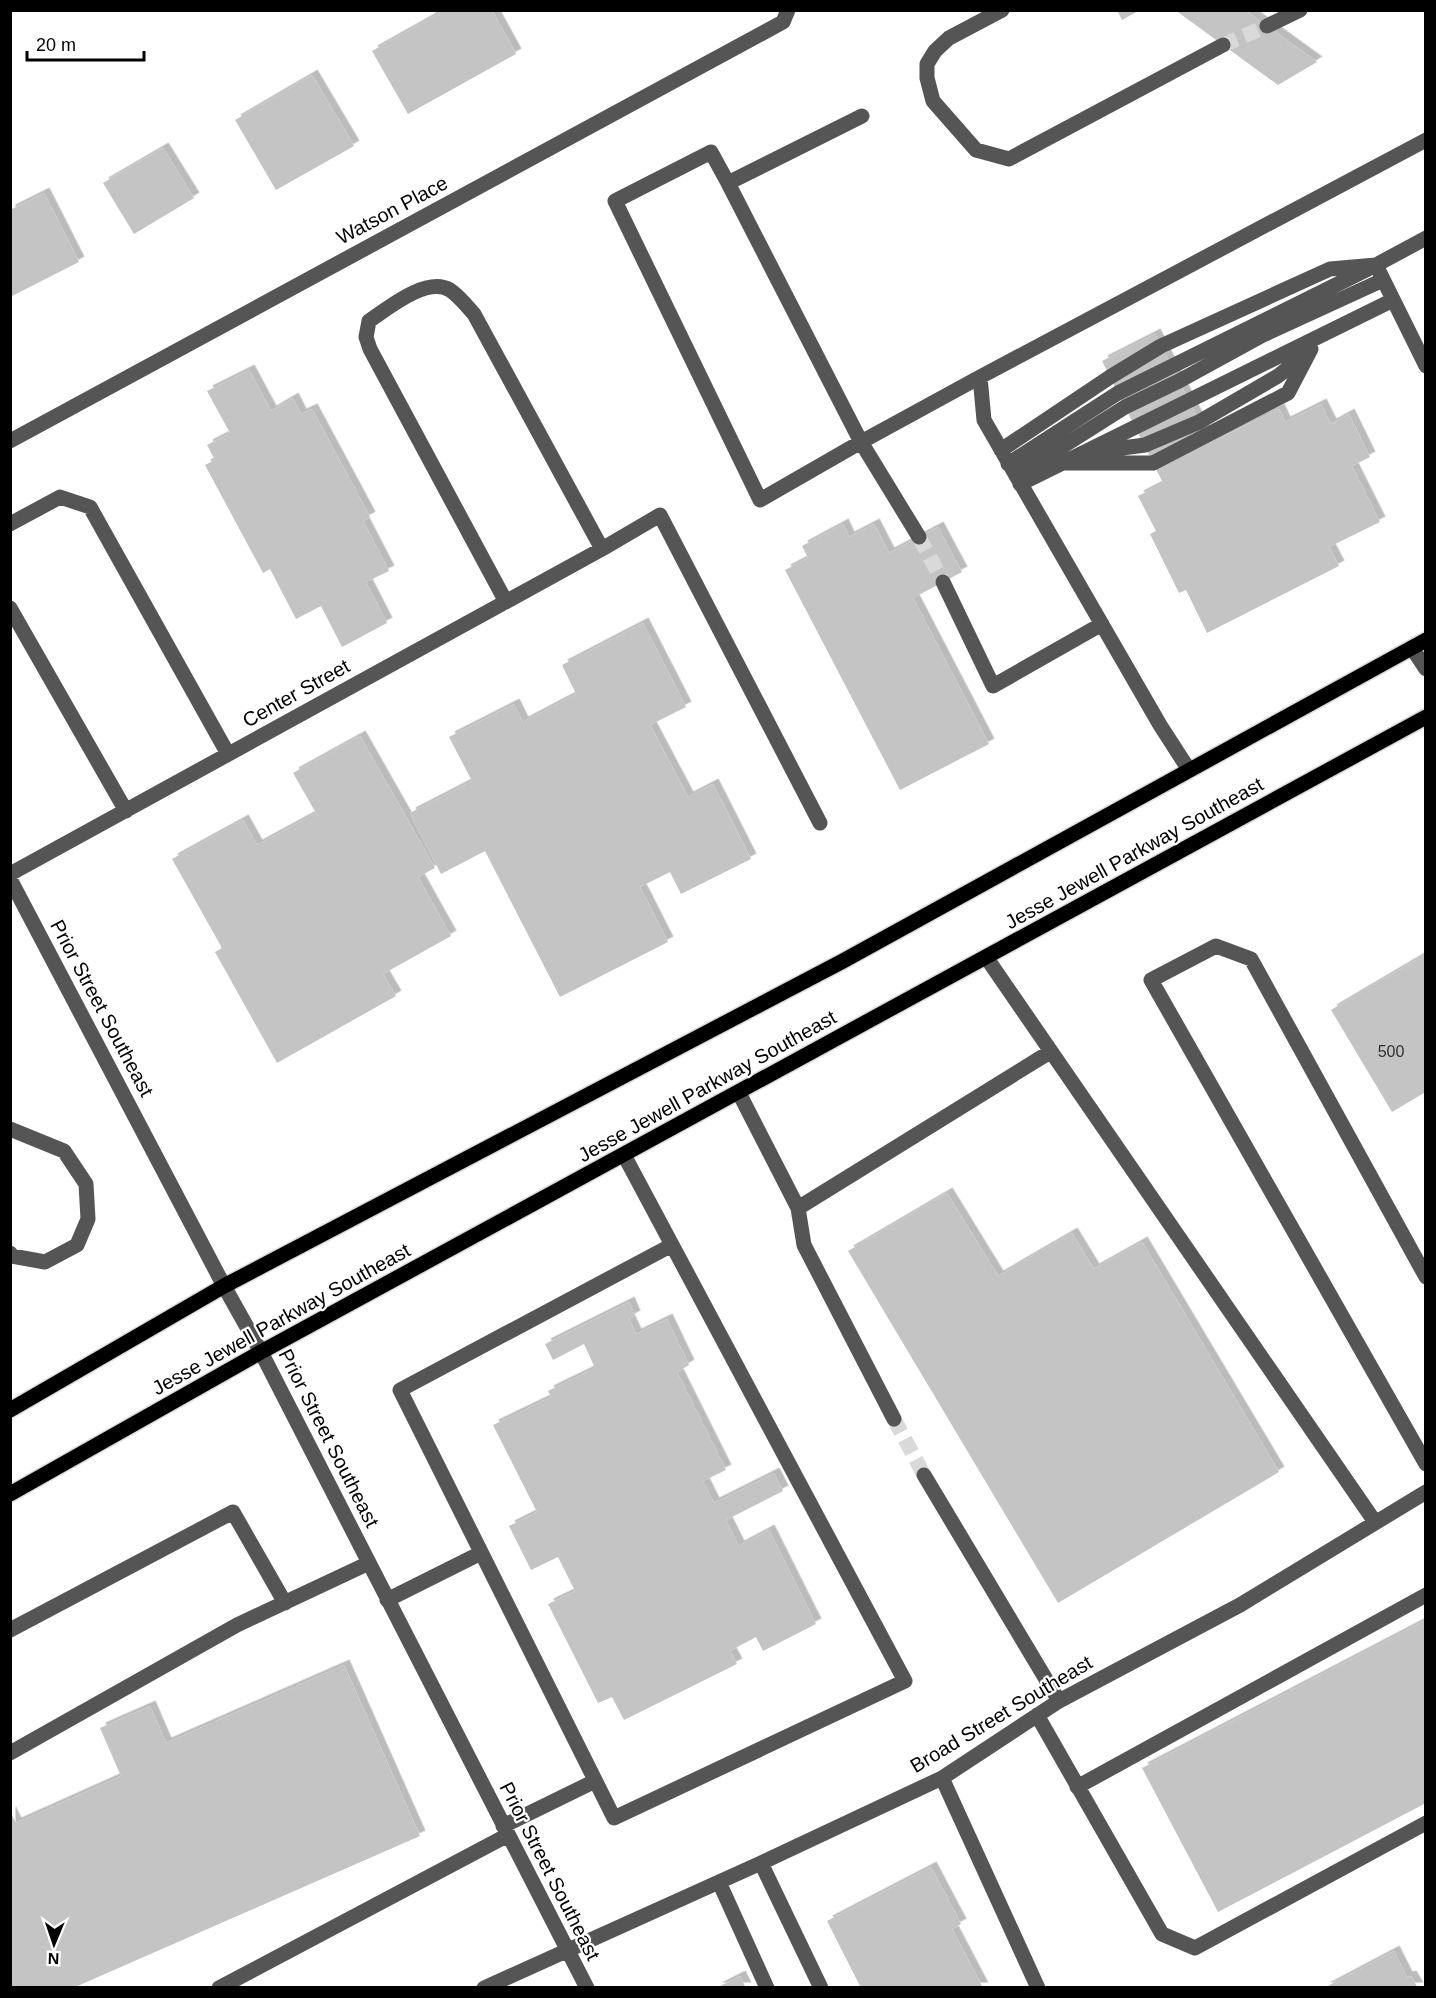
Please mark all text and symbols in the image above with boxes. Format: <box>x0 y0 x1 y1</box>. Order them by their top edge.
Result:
scale bar <box>27 24 144 62</box>
text: 20 m <box>36 35 76 55</box>
street label: Watson Place <box>333 171 451 249</box>
street label: Center Street <box>239 654 354 731</box>
street label: Jesse Jewell Parkway Southeast <box>1001 773 1267 933</box>
street label: Prior Street Southeast <box>46 916 158 1100</box>
street label: Jesse Jewell Parkway Southeast <box>574 1006 840 1166</box>
house number: 500 <box>1378 1043 1404 1060</box>
street label: Jesse Jewell Parkway Southeast <box>148 1239 414 1399</box>
street label: Prior Street Southeast <box>275 1345 384 1531</box>
street label: Broad Street Southeast <box>906 1651 1096 1777</box>
street label: Prior Street Southeast <box>496 1778 605 1964</box>
north arrow <box>24 1914 84 1974</box>
text: N <box>47 1950 60 1967</box>

